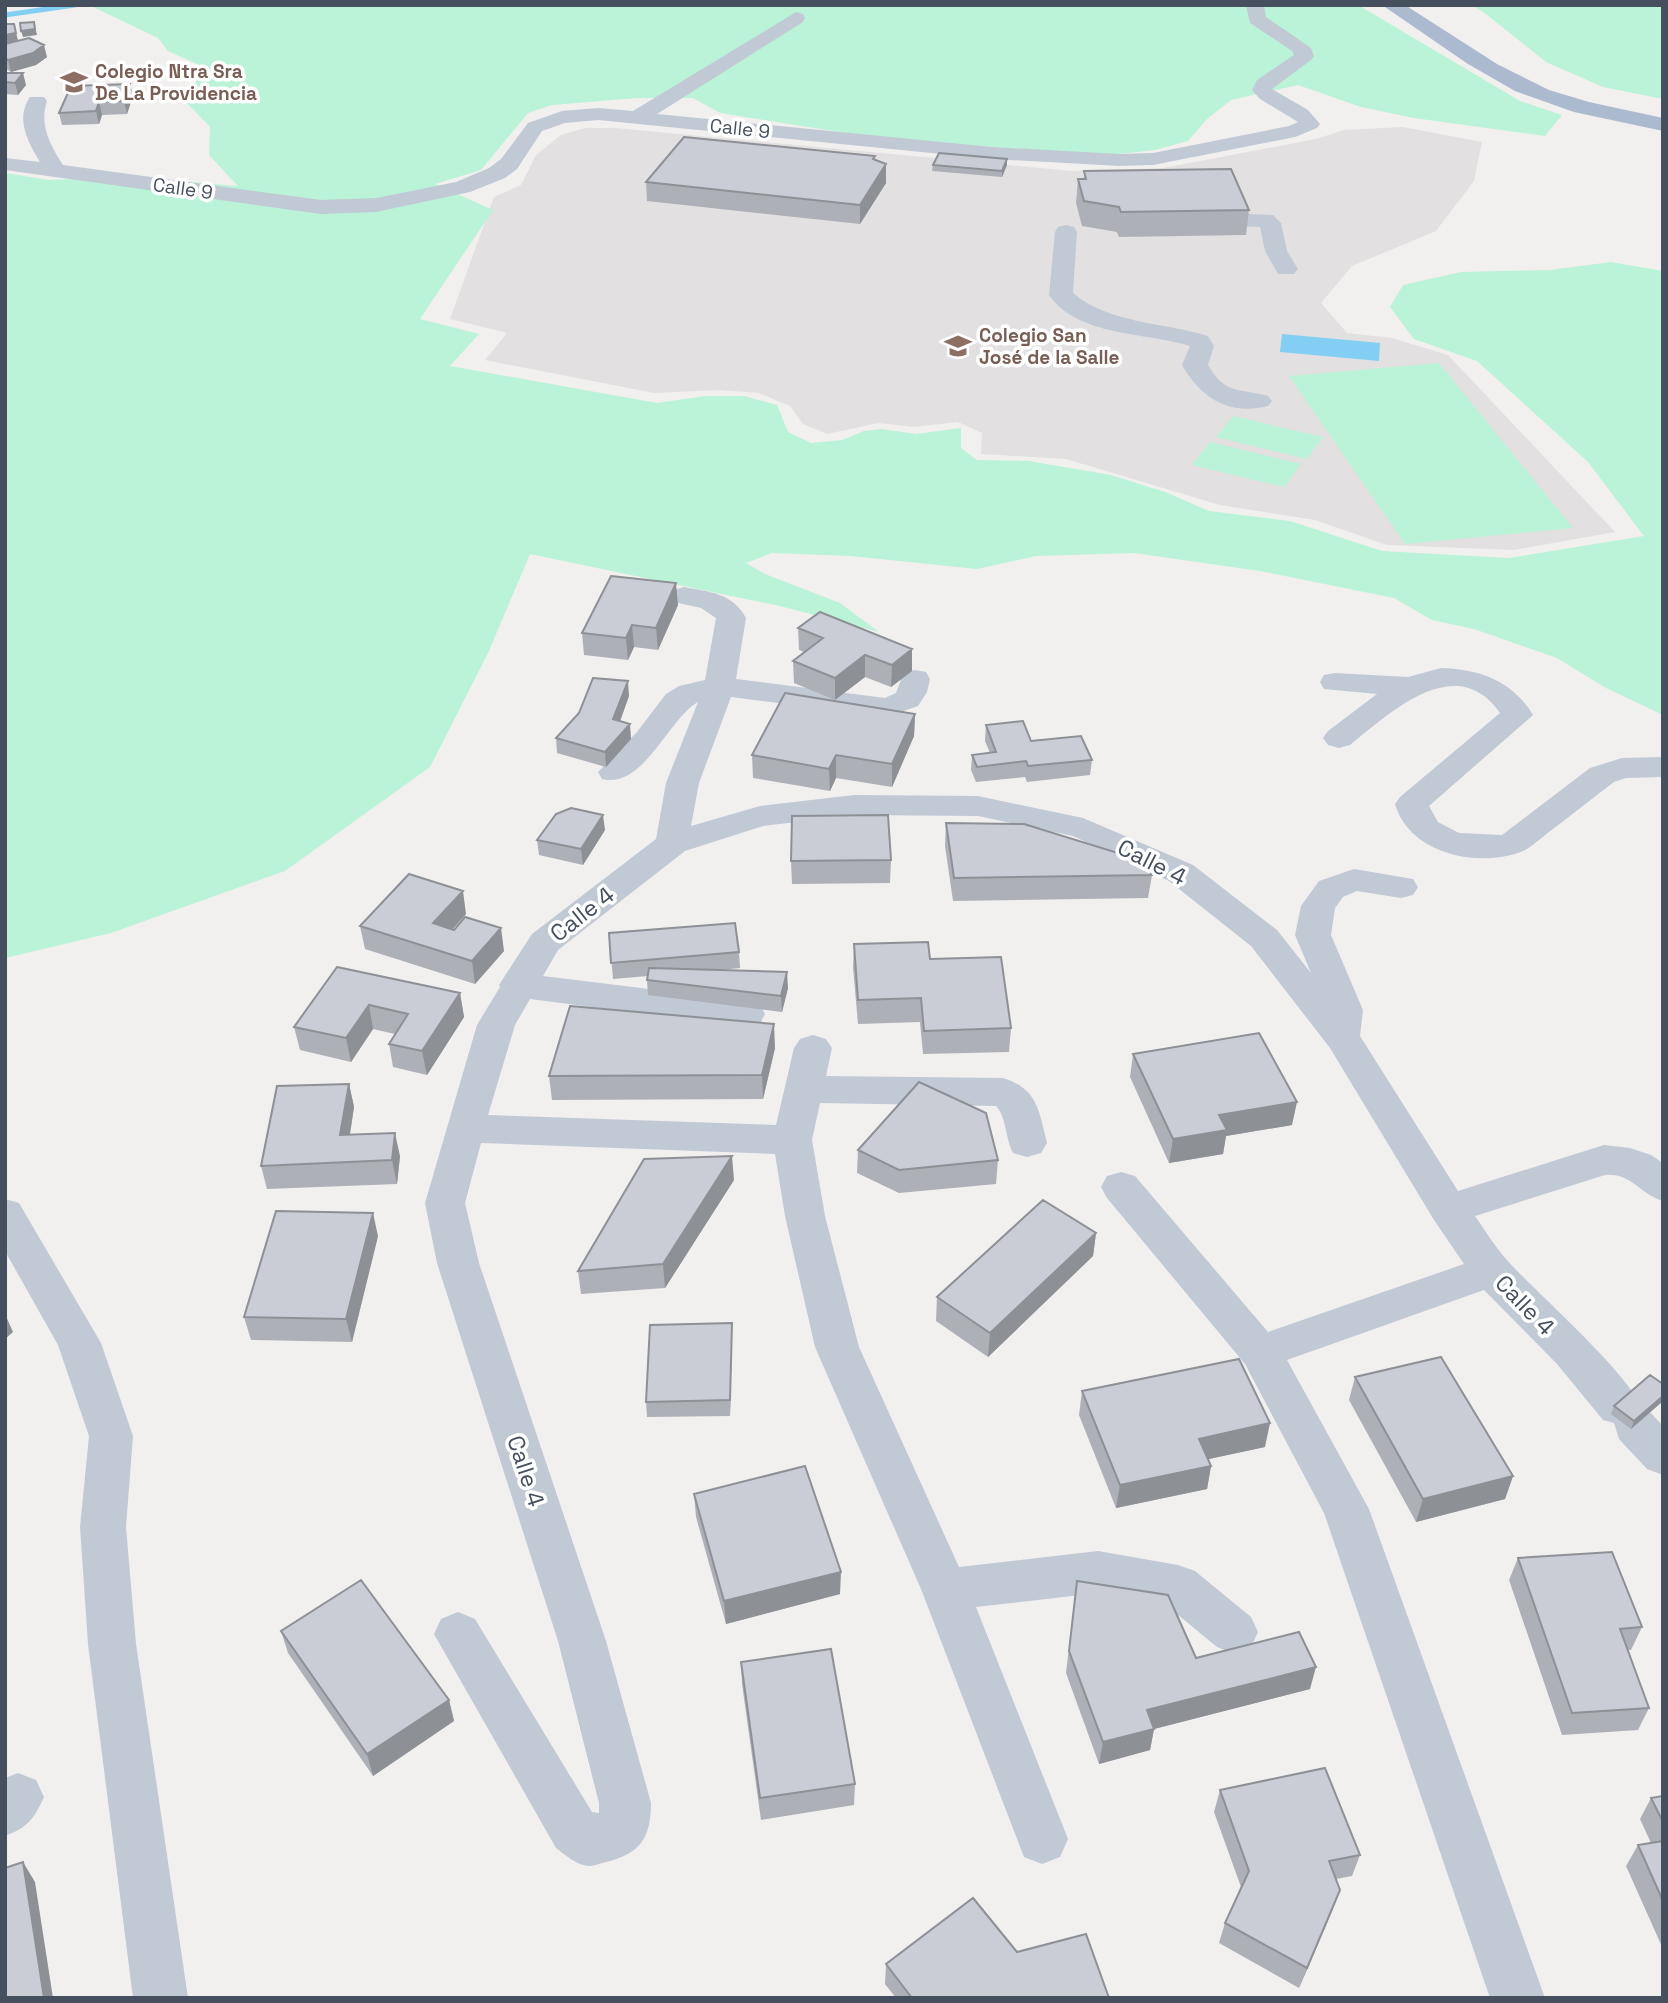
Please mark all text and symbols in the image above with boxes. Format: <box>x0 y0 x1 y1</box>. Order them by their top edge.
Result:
place label: Colegio Ntra Sra De La Providencia <box>95 59 257 106</box>
school or university icon: Colegio Ntra Sra De La Providencia <box>59 67 89 97</box>
street label: Calle 9 <box>709 113 771 144</box>
street label: Calle 9 <box>151 172 214 205</box>
place label: Colegio San José de la Salle <box>979 323 1120 370</box>
school or university icon: Colegio San José de la Salle <box>943 331 973 361</box>
street label: Calle 4 <box>1113 832 1191 892</box>
street label: Calle 4 <box>544 880 620 948</box>
street label: Calle 4 <box>1489 1268 1561 1342</box>
street label: Calle 4 <box>500 1432 552 1510</box>

